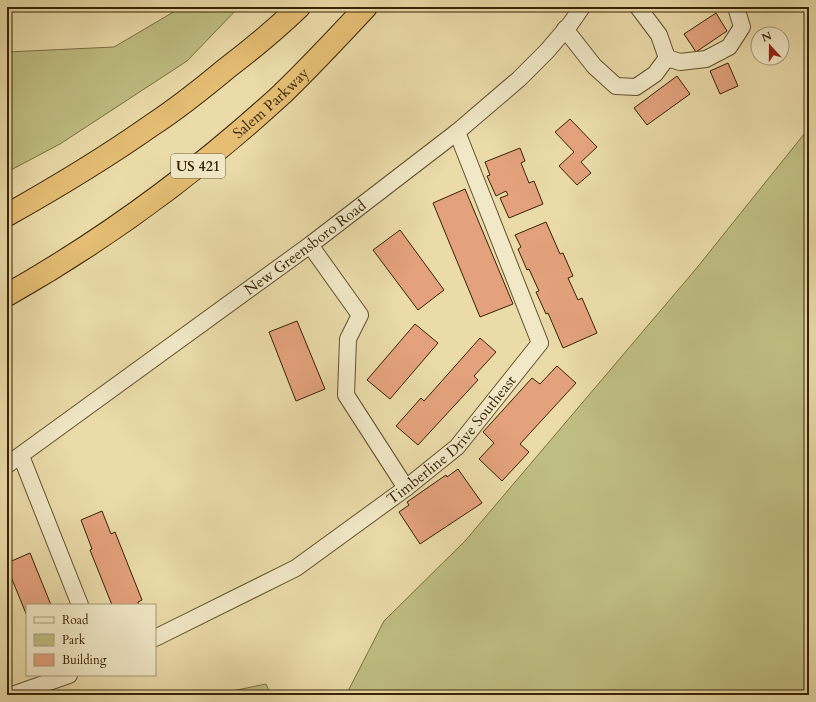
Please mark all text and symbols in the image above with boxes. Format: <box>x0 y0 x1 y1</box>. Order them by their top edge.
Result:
north arrow <box>750 26 790 66</box>
text: N <box>759 28 774 46</box>
street label: Salem Parkway <box>228 63 313 143</box>
road number: US 421 <box>171 154 225 178</box>
street label: New Greensboro Road <box>240 196 370 299</box>
street label: Timberline Drive Southeast <box>383 371 521 509</box>
legend <box>26 604 156 676</box>
text: Road <box>62 612 89 628</box>
text: Park <box>62 632 86 648</box>
text: Building <box>62 652 107 668</box>

